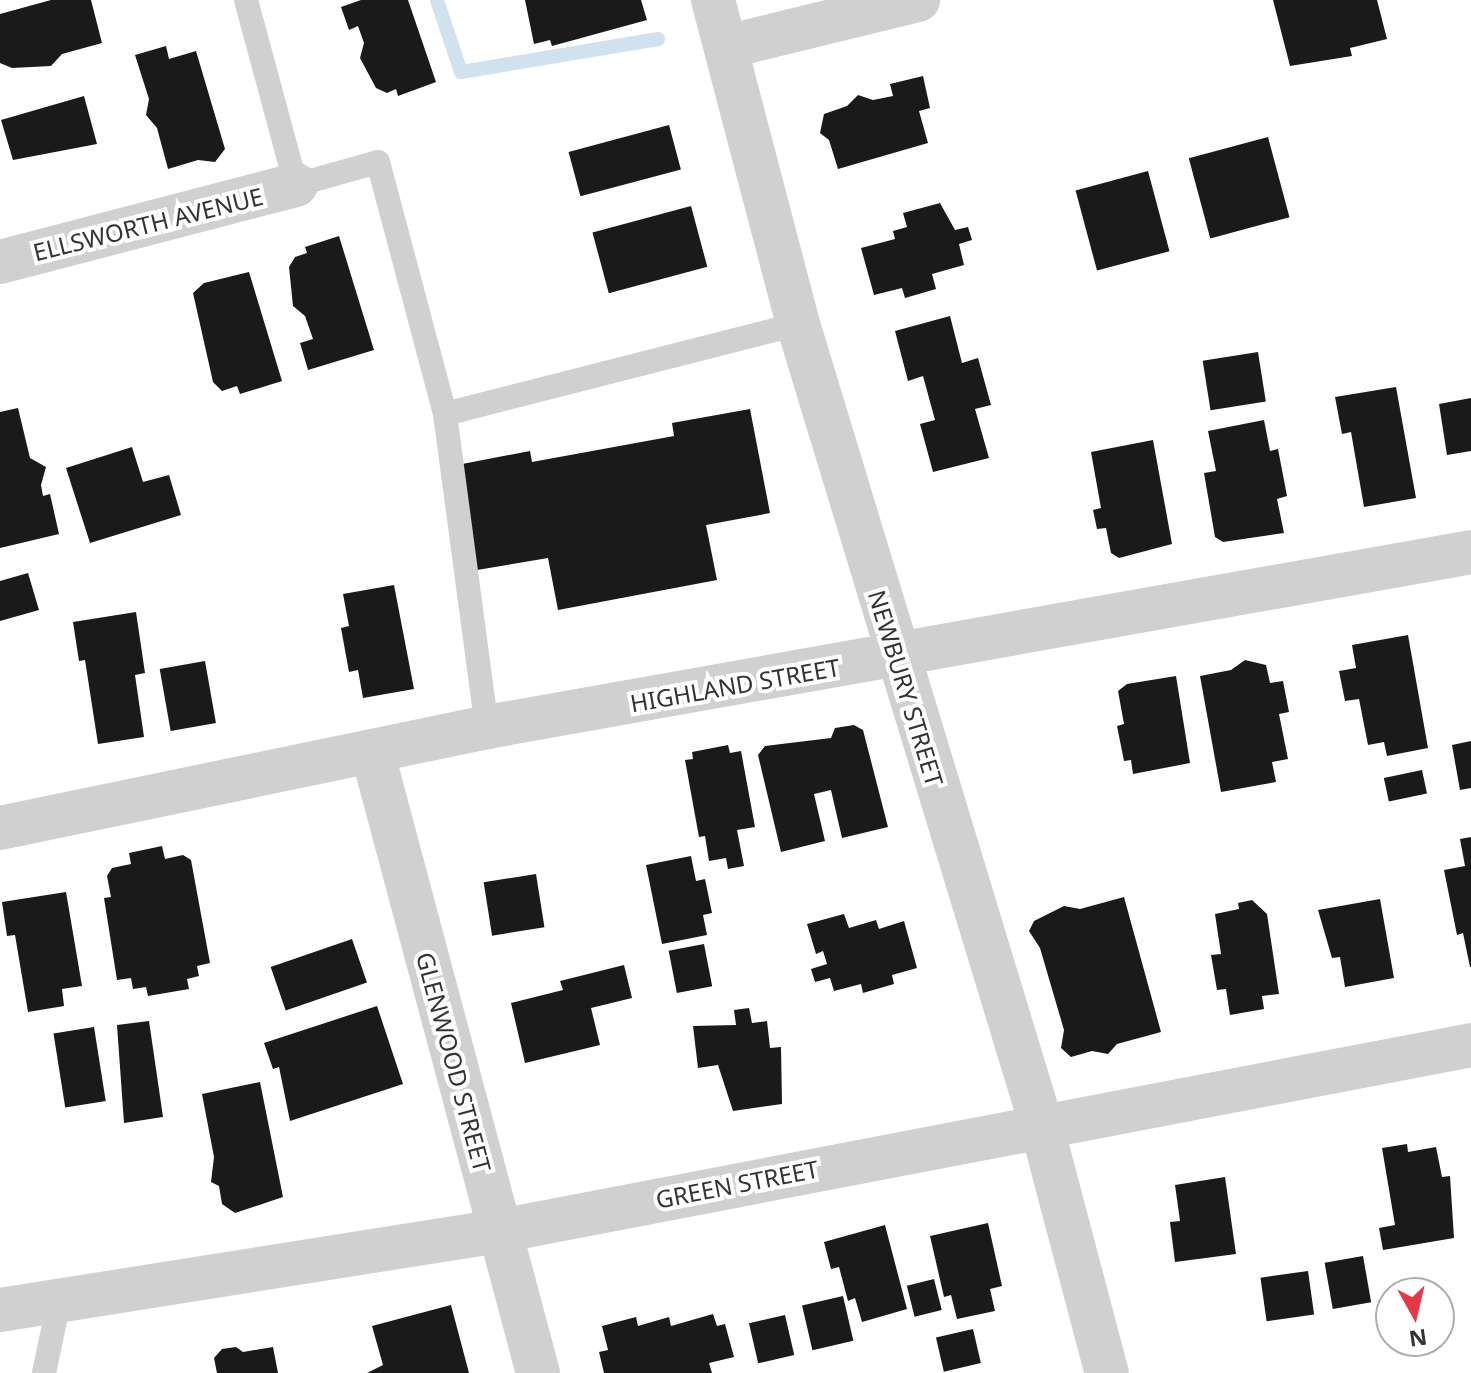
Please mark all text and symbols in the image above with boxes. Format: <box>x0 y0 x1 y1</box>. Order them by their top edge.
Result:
street label: ELLSWORTH AVENUE <box>30 181 266 267</box>
street label: NEWBURY STREET <box>863 587 949 789</box>
street label: HIGHLAND STREET <box>628 652 842 718</box>
street label: GLENWOOD STREET <box>411 949 497 1175</box>
street label: GREEN STREET <box>653 1154 821 1214</box>
north arrow <box>1375 1277 1455 1357</box>
text: N <box>1407 1323 1429 1355</box>

